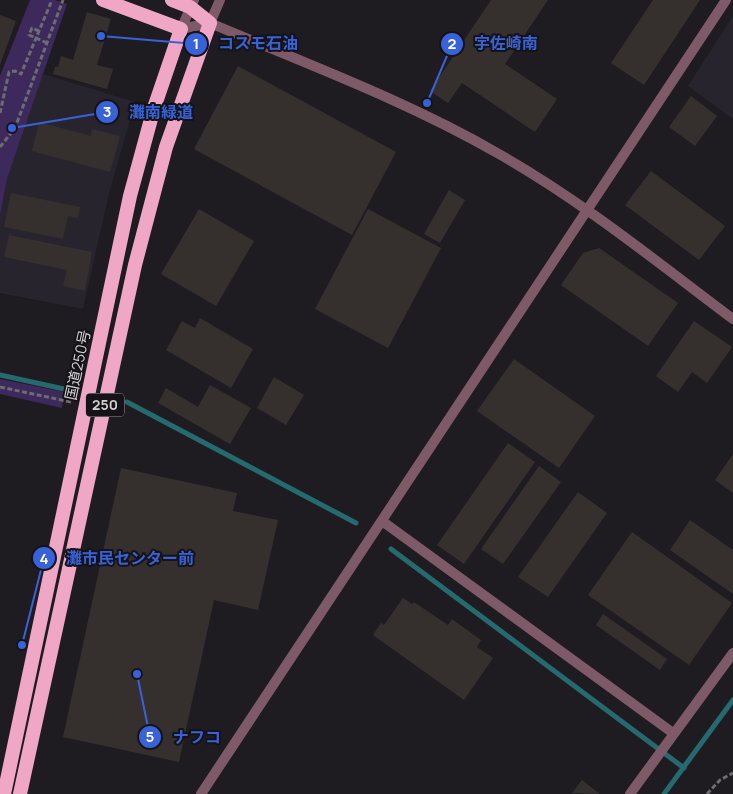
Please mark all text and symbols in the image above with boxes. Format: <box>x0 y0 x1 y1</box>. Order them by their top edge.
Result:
callout: コスモ石油 <box>183 28 308 59</box>
callout: 宇佐崎南 <box>439 28 548 59</box>
text: コスモ石油 <box>218 32 298 54</box>
text: 宇佐崎南 <box>474 32 538 54</box>
text: 1 <box>193 33 199 54</box>
text: 2 <box>448 33 457 54</box>
callout: 灘南緑道 <box>94 97 203 128</box>
text: 3 <box>103 101 111 122</box>
text: 灘南緑道 <box>129 101 193 123</box>
street label: 国道250号 <box>60 328 95 402</box>
road number: 250 <box>86 394 124 416</box>
callout: 灘市民センター前 <box>31 543 204 574</box>
text: 灘市民センター前 <box>66 547 194 569</box>
text: 4 <box>39 548 49 569</box>
callout: ナフコ <box>138 721 231 752</box>
text: 5 <box>146 726 155 747</box>
text: ナフコ <box>173 726 221 748</box>

